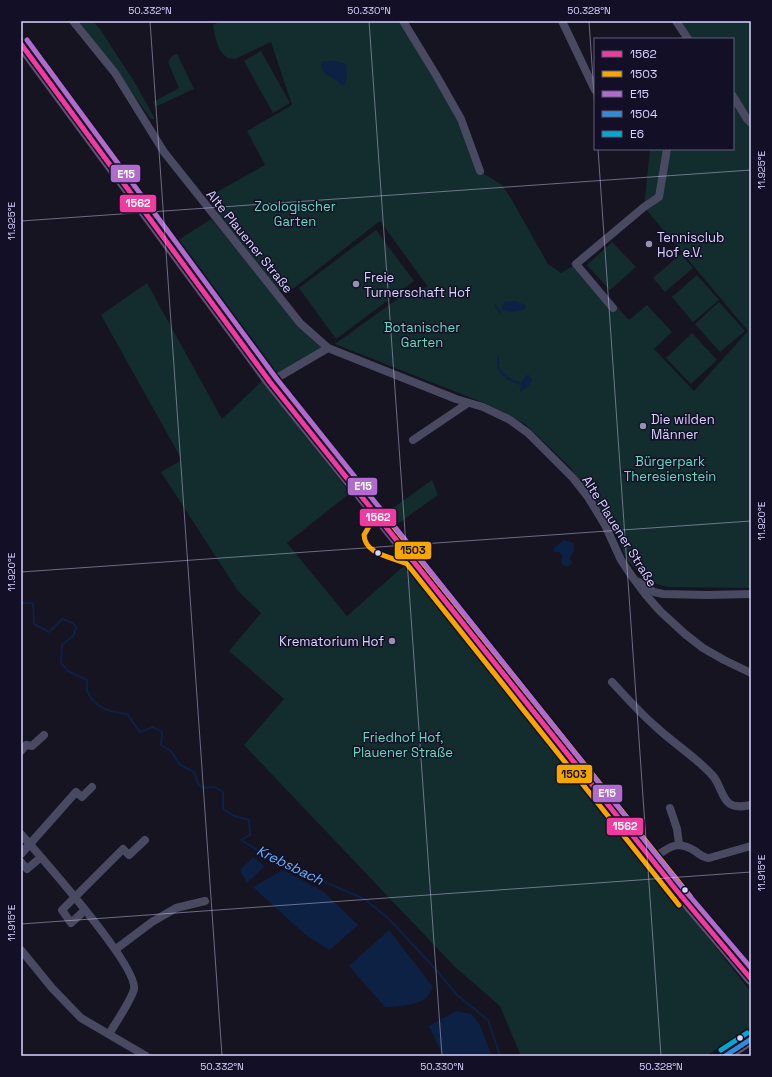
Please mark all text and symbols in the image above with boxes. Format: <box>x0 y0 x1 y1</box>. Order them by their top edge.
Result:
text: 50.332°N <box>128 4 172 17</box>
text: 50.330°N <box>347 4 391 17</box>
text: 50.328°N <box>567 4 611 17</box>
legend <box>594 38 734 150</box>
text: 1562 <box>630 46 657 62</box>
text: 1503 <box>630 66 657 82</box>
text: E15 <box>630 86 649 102</box>
text: 1504 <box>630 106 658 122</box>
text: E6 <box>630 126 644 142</box>
text: 11.925°E <box>755 150 768 189</box>
line badge: E15 <box>110 164 141 183</box>
text: E15 <box>117 167 135 181</box>
street label: Alte Plauener Straße <box>203 186 296 296</box>
line badge: 1562 <box>119 194 157 213</box>
text: 1562 <box>126 196 151 210</box>
park label: Zoologischer Garten <box>254 198 336 230</box>
text: 11.925°E <box>5 201 18 240</box>
place label: Tennisclub Hof e.V. <box>657 229 724 261</box>
marker: Tennisclub Hof e.V. <box>644 239 654 249</box>
place label: Freie Turnerschaft Hof <box>364 269 471 301</box>
marker: Freie Turnerschaft Hof <box>351 279 361 289</box>
park label: Botanischer Garten <box>384 319 460 351</box>
place label: Die wilden Männer <box>651 411 715 443</box>
marker: Die wilden Männer <box>638 421 648 431</box>
park label: Bürgerpark Theresienstein <box>624 453 716 485</box>
street label: Alte Plauener Straße <box>578 472 661 590</box>
line badge: E15 <box>347 477 378 496</box>
text: E15 <box>354 479 372 493</box>
text: 11.920°E <box>755 501 768 540</box>
line badge: 1562 <box>359 508 397 527</box>
text: 1562 <box>366 510 391 524</box>
line badge: 1503 <box>394 541 432 560</box>
text: 1503 <box>400 543 426 557</box>
unlabelled marker <box>373 548 383 558</box>
text: 11.920°E <box>5 552 18 591</box>
place label: Krematorium Hof <box>279 633 384 650</box>
marker: Krematorium Hof <box>387 636 397 646</box>
park label: Friedhof Hof, Plauener Straße <box>353 729 453 761</box>
line badge: 1503 <box>556 764 593 784</box>
text: 1503 <box>561 767 587 781</box>
line badge: E15 <box>592 784 623 803</box>
text: E15 <box>598 786 616 800</box>
line badge: 1562 <box>606 817 644 836</box>
text: 1562 <box>613 819 638 833</box>
water label: Krebsbach <box>254 841 327 889</box>
text: 11.915°E <box>755 854 768 891</box>
unlabelled marker <box>680 885 690 895</box>
text: 11.915°E <box>5 904 18 941</box>
unlabelled marker <box>735 1033 745 1043</box>
text: 50.332°N <box>200 1060 244 1073</box>
text: 50.330°N <box>420 1060 464 1073</box>
text: 50.328°N <box>639 1060 683 1073</box>

